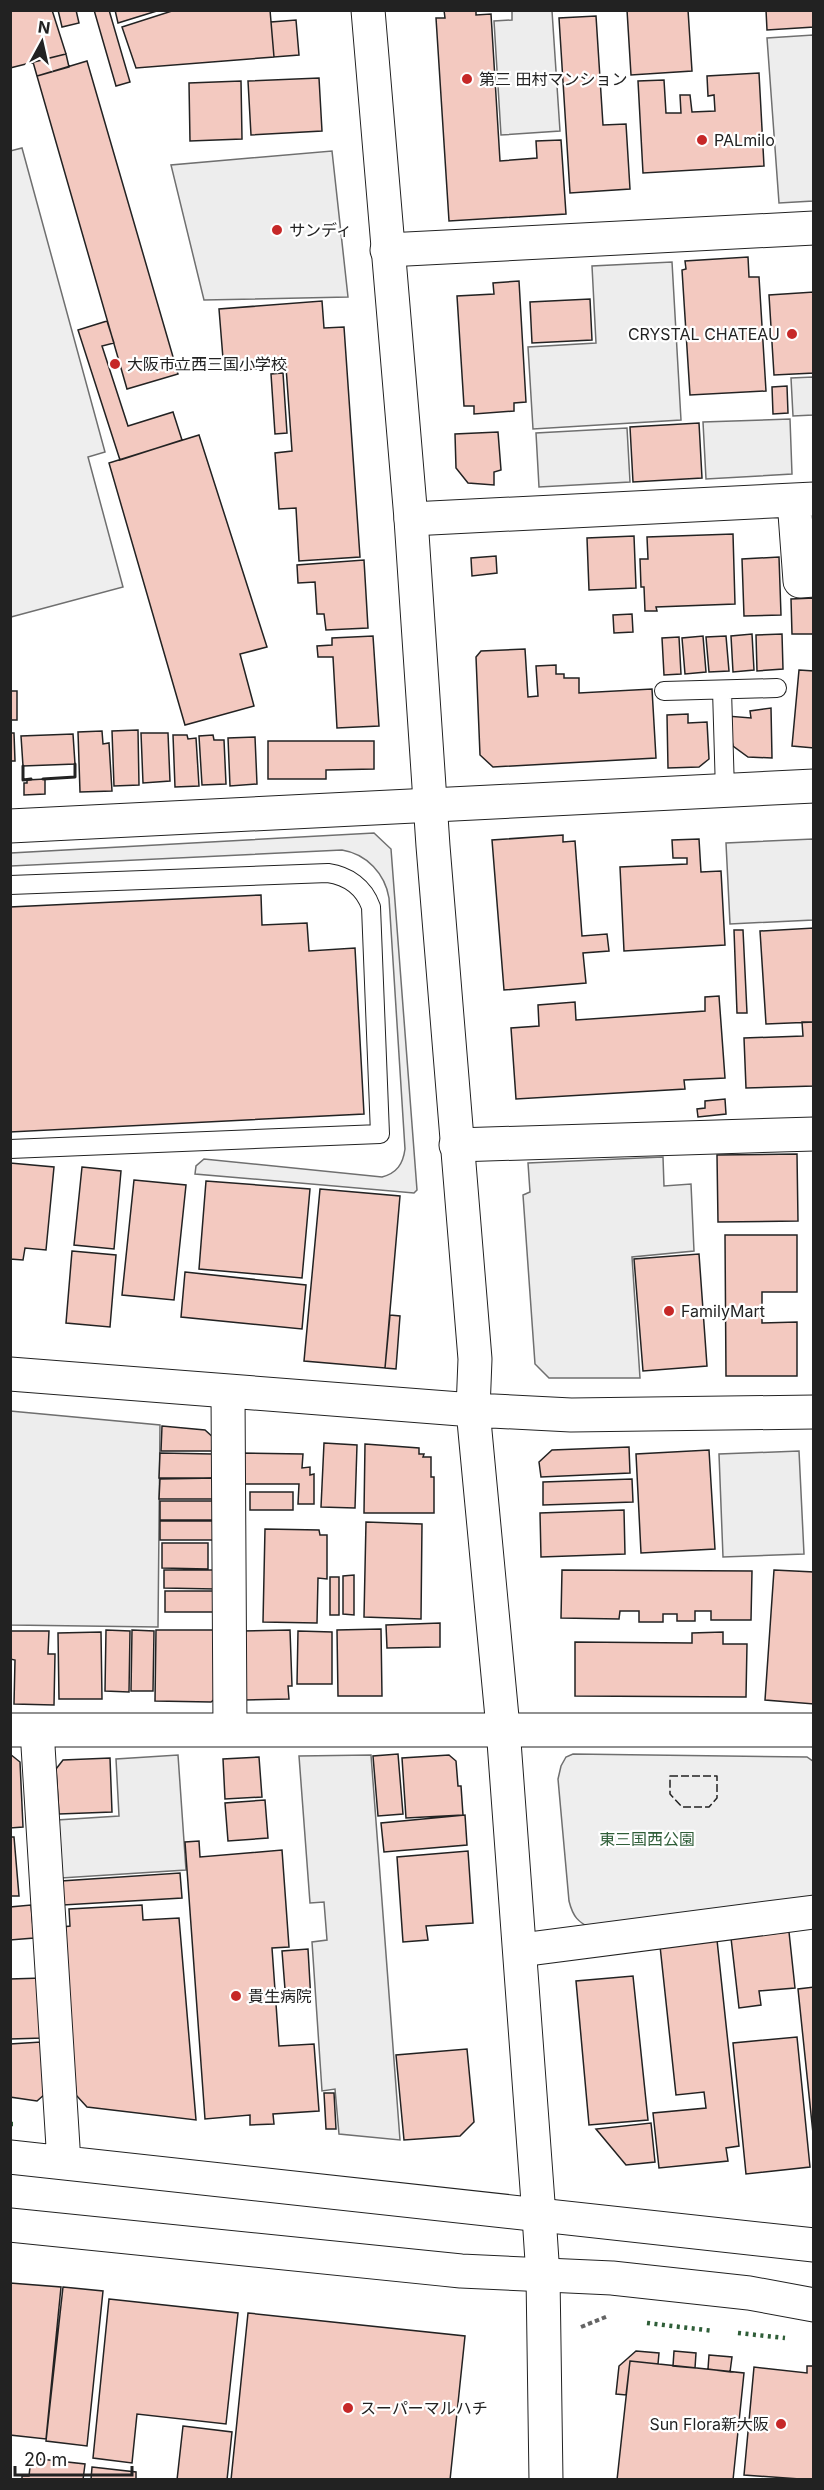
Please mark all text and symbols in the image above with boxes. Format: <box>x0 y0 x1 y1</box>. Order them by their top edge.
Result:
north arrow <box>12 12 72 72</box>
text: N <box>37 16 52 38</box>
place label: 第三 田村マンション <box>479 69 628 89</box>
marker: 第三 田村マンション <box>460 72 474 86</box>
place label: PALmiIo <box>714 130 775 150</box>
marker: PALmiIo <box>695 133 709 147</box>
place label: サンディ <box>289 220 352 240</box>
marker: サンディ <box>270 223 284 237</box>
place label: CRYSTAL CHATEAU <box>628 324 780 344</box>
marker: CRYSTAL CHATEAU <box>785 327 799 341</box>
place label: 大阪市立西三国小学校 <box>127 354 287 374</box>
marker: 大阪市立西三国小学校 <box>108 357 122 371</box>
place label: FamilyMart <box>681 1301 765 1321</box>
marker: FamilyMart <box>662 1304 676 1318</box>
park label: 東三国西公園 <box>599 1829 695 1849</box>
place label: 貴生病院 <box>248 1986 312 2006</box>
marker: 貴生病院 <box>229 1989 243 2003</box>
place label: スーパーマルハチ <box>360 2398 488 2418</box>
marker: スーパーマルハチ <box>341 2401 355 2415</box>
place label: Sun Flora新大阪 <box>649 2414 769 2434</box>
marker: Sun Flora新大阪 <box>774 2417 788 2431</box>
scale bar <box>15 2439 132 2477</box>
text: 20 m <box>24 2449 67 2470</box>

